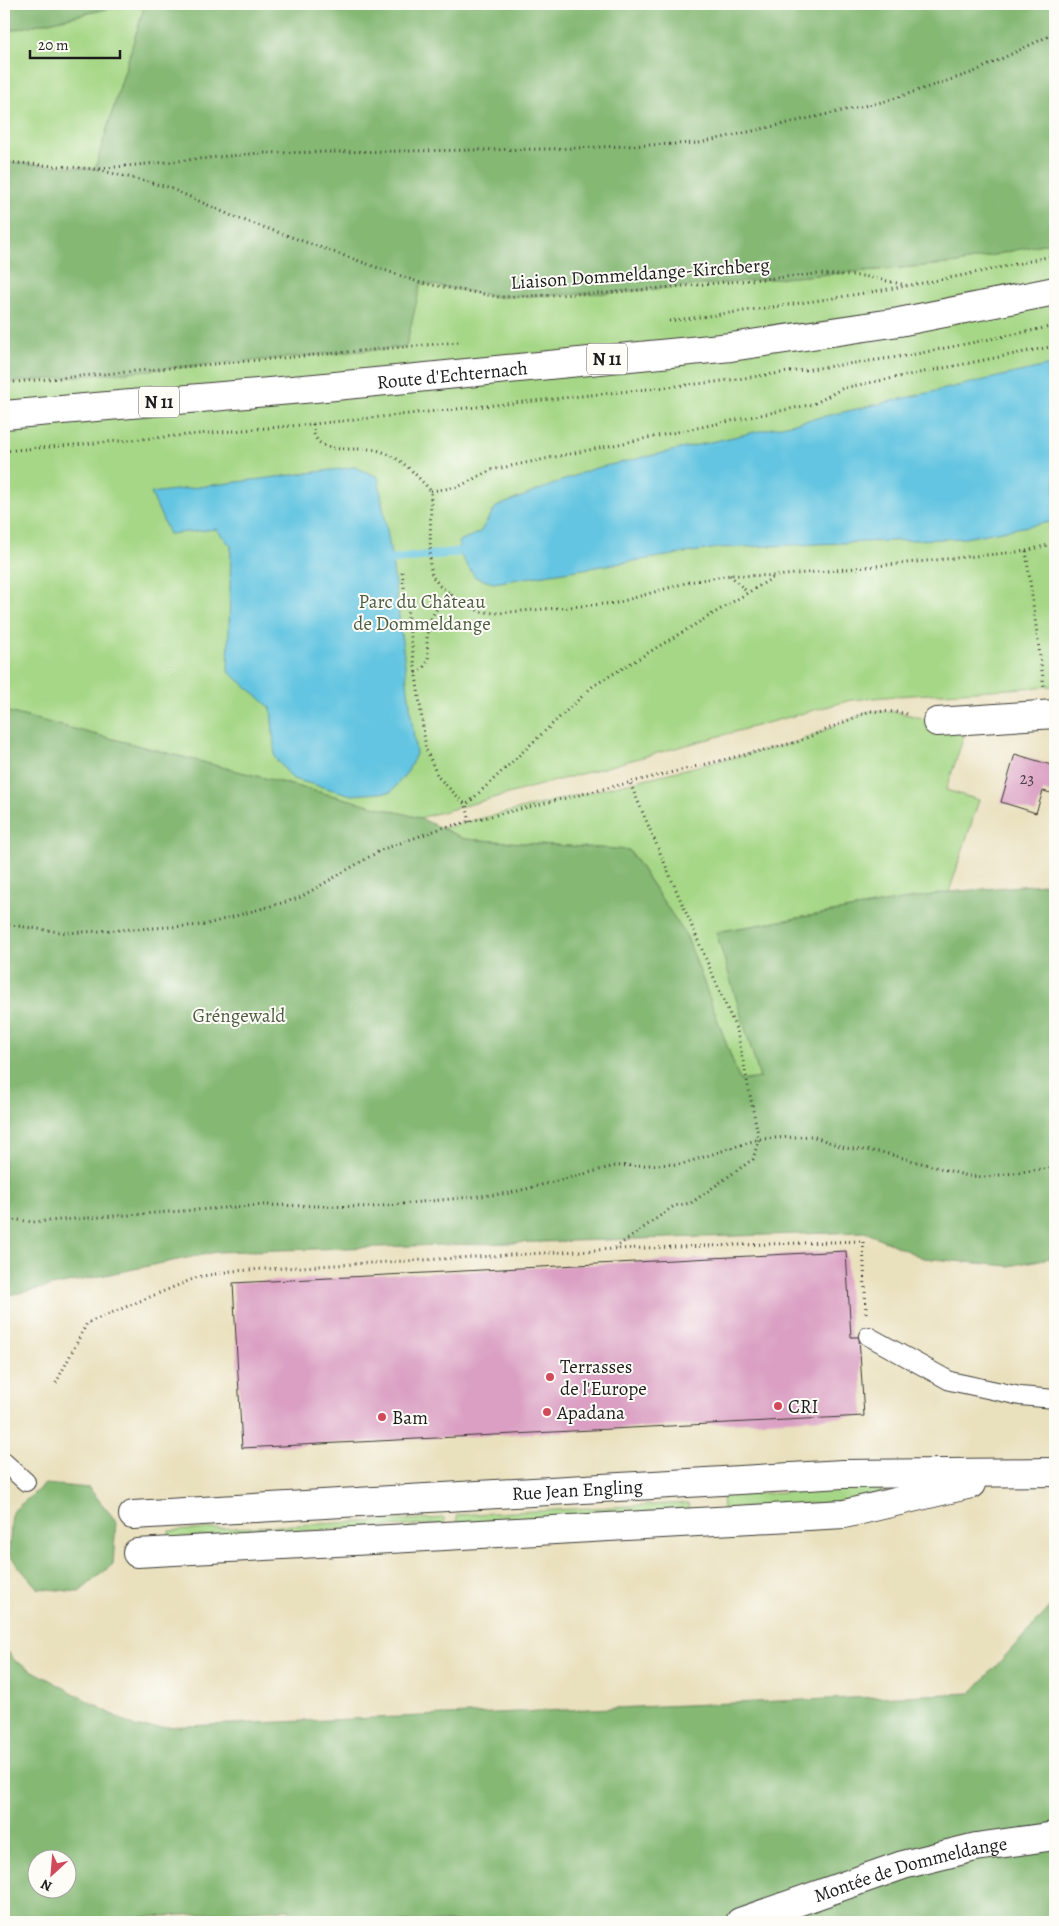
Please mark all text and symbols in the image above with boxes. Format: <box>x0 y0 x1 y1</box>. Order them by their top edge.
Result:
scale bar <box>30 28 120 60</box>
text: 20 m <box>38 35 69 55</box>
street label: Liaison Dommeldange-Kirchberg <box>510 252 771 296</box>
road number: N 11 <box>587 344 627 374</box>
street label: Route d'Echternach <box>376 355 529 396</box>
road number: N 11 <box>139 387 179 418</box>
park label: Parc du Château de Dommeldange <box>353 589 491 637</box>
house number: 23 <box>1020 768 1034 790</box>
park label: Gréngewald <box>192 1003 286 1029</box>
place label: Terrasses de l'Europe <box>560 1354 647 1402</box>
marker: Terrasses de l'Europe <box>544 1371 556 1383</box>
place label: CRI <box>788 1394 818 1420</box>
place label: Apadana <box>556 1400 625 1426</box>
marker: CRI <box>772 1400 784 1412</box>
place label: Bam <box>392 1405 428 1431</box>
marker: Apadana <box>541 1406 553 1418</box>
marker: Bam <box>376 1411 388 1423</box>
street label: Rue Jean Engling <box>511 1474 644 1507</box>
street label: Montée de Dommeldange <box>810 1831 1009 1909</box>
north arrow <box>28 1848 78 1898</box>
text: N <box>38 1874 55 1896</box>

